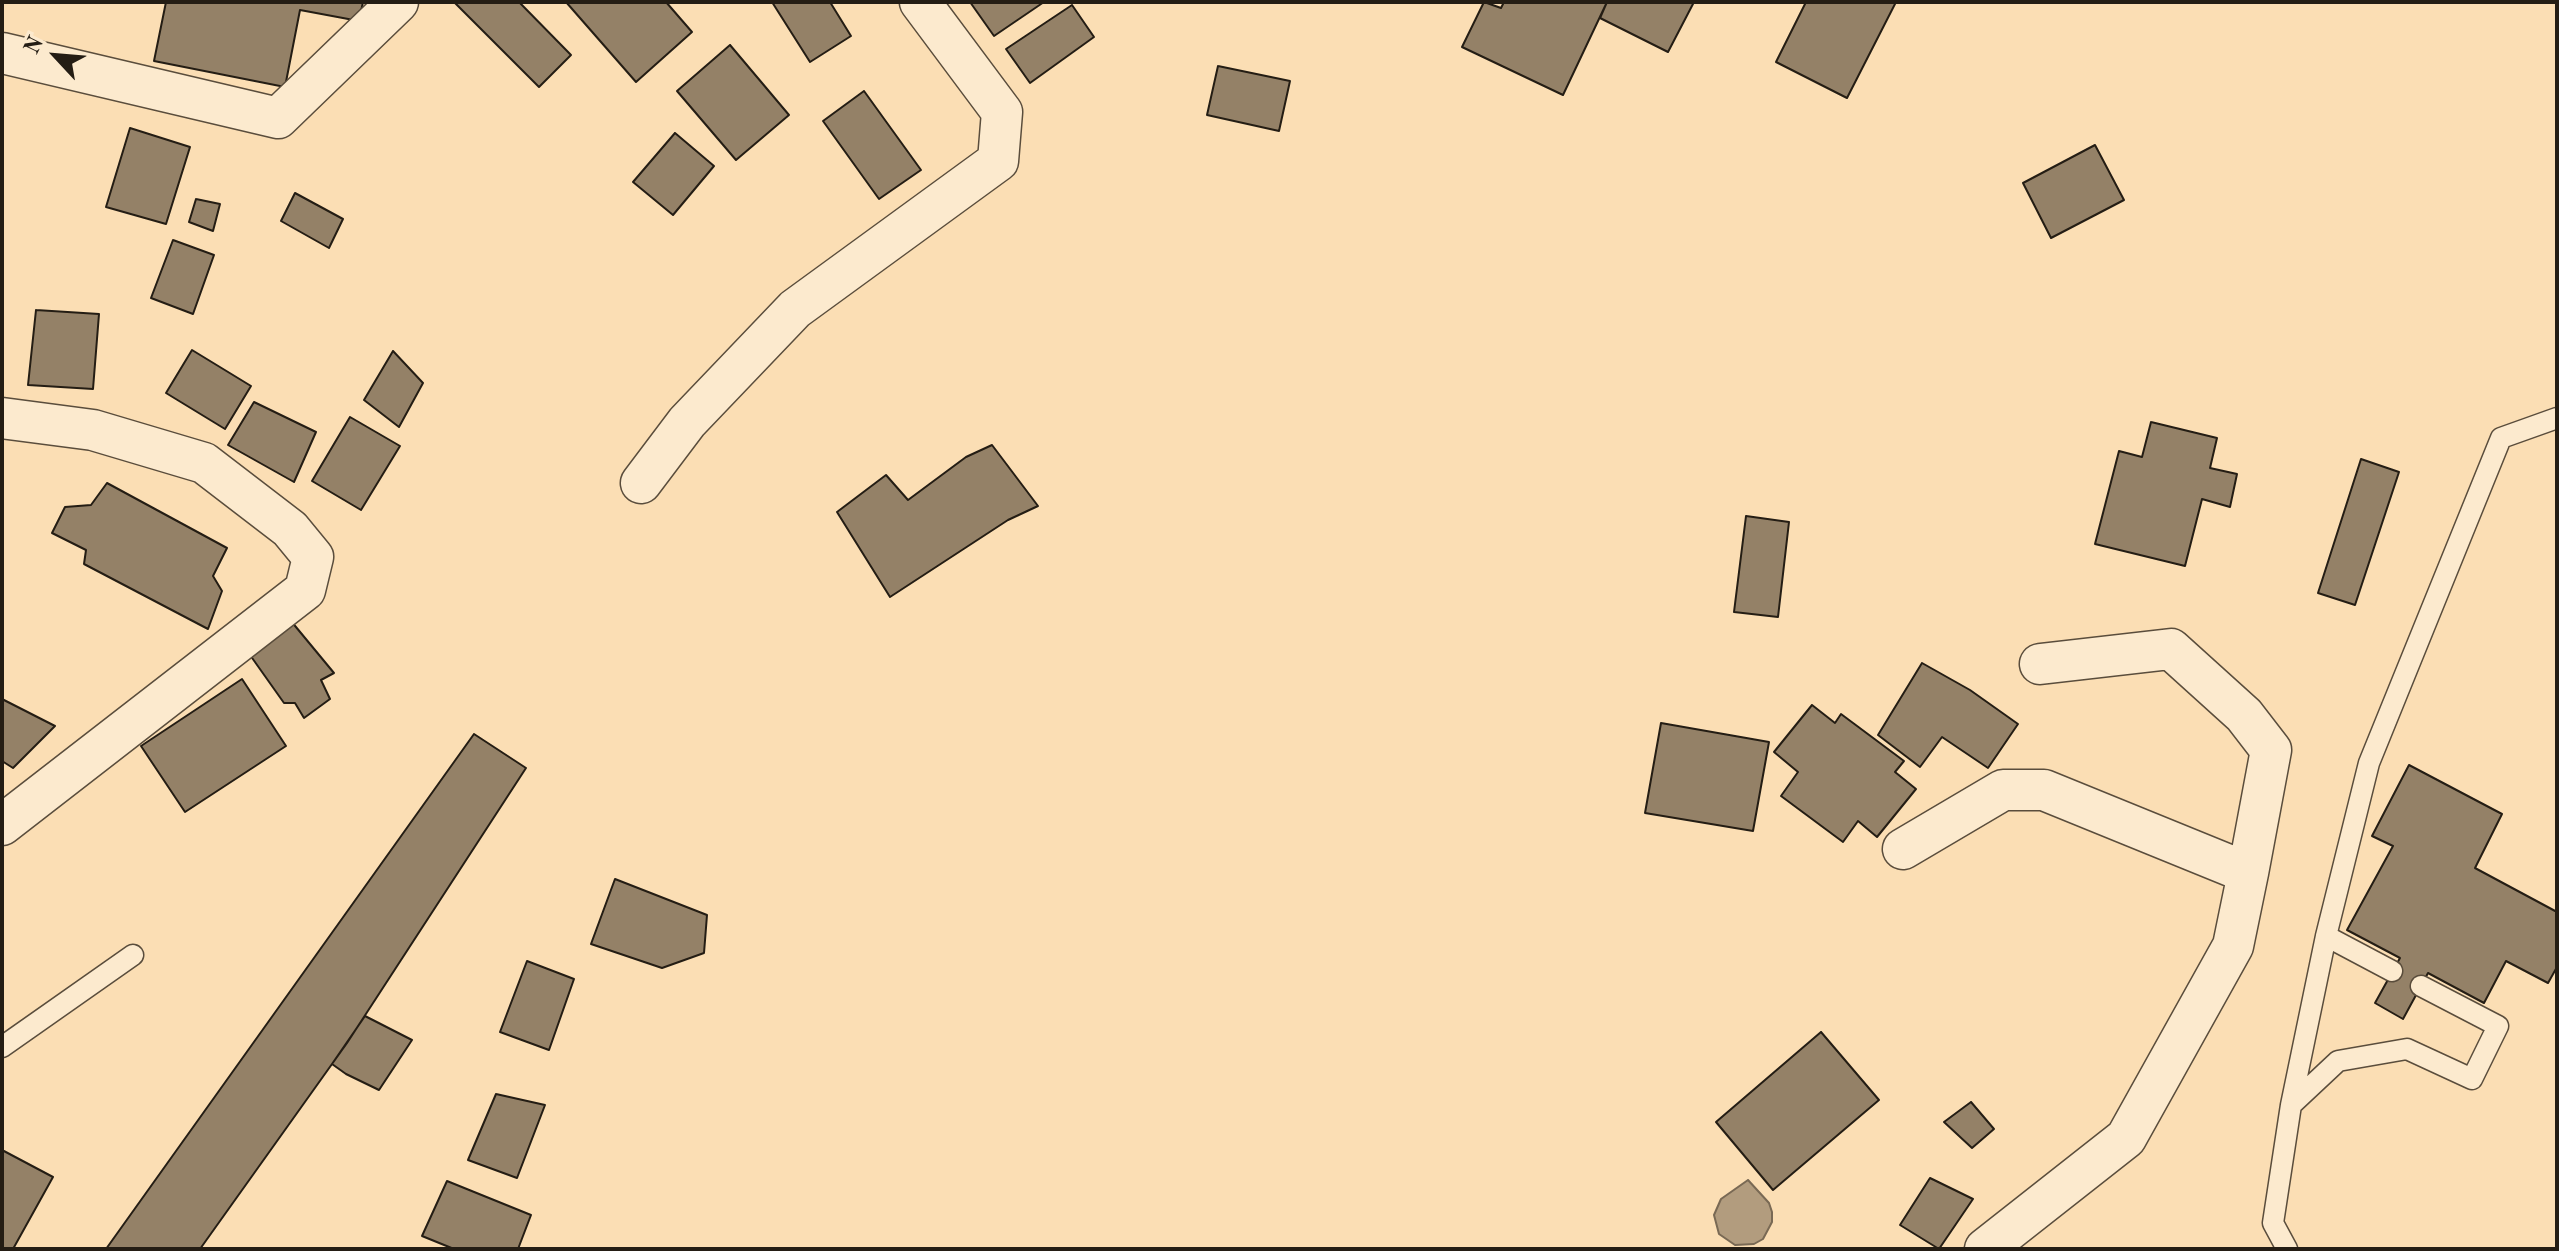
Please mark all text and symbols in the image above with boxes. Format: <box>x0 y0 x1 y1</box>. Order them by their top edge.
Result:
north arrow <box>16 16 96 96</box>
text: N <box>21 33 48 58</box>

